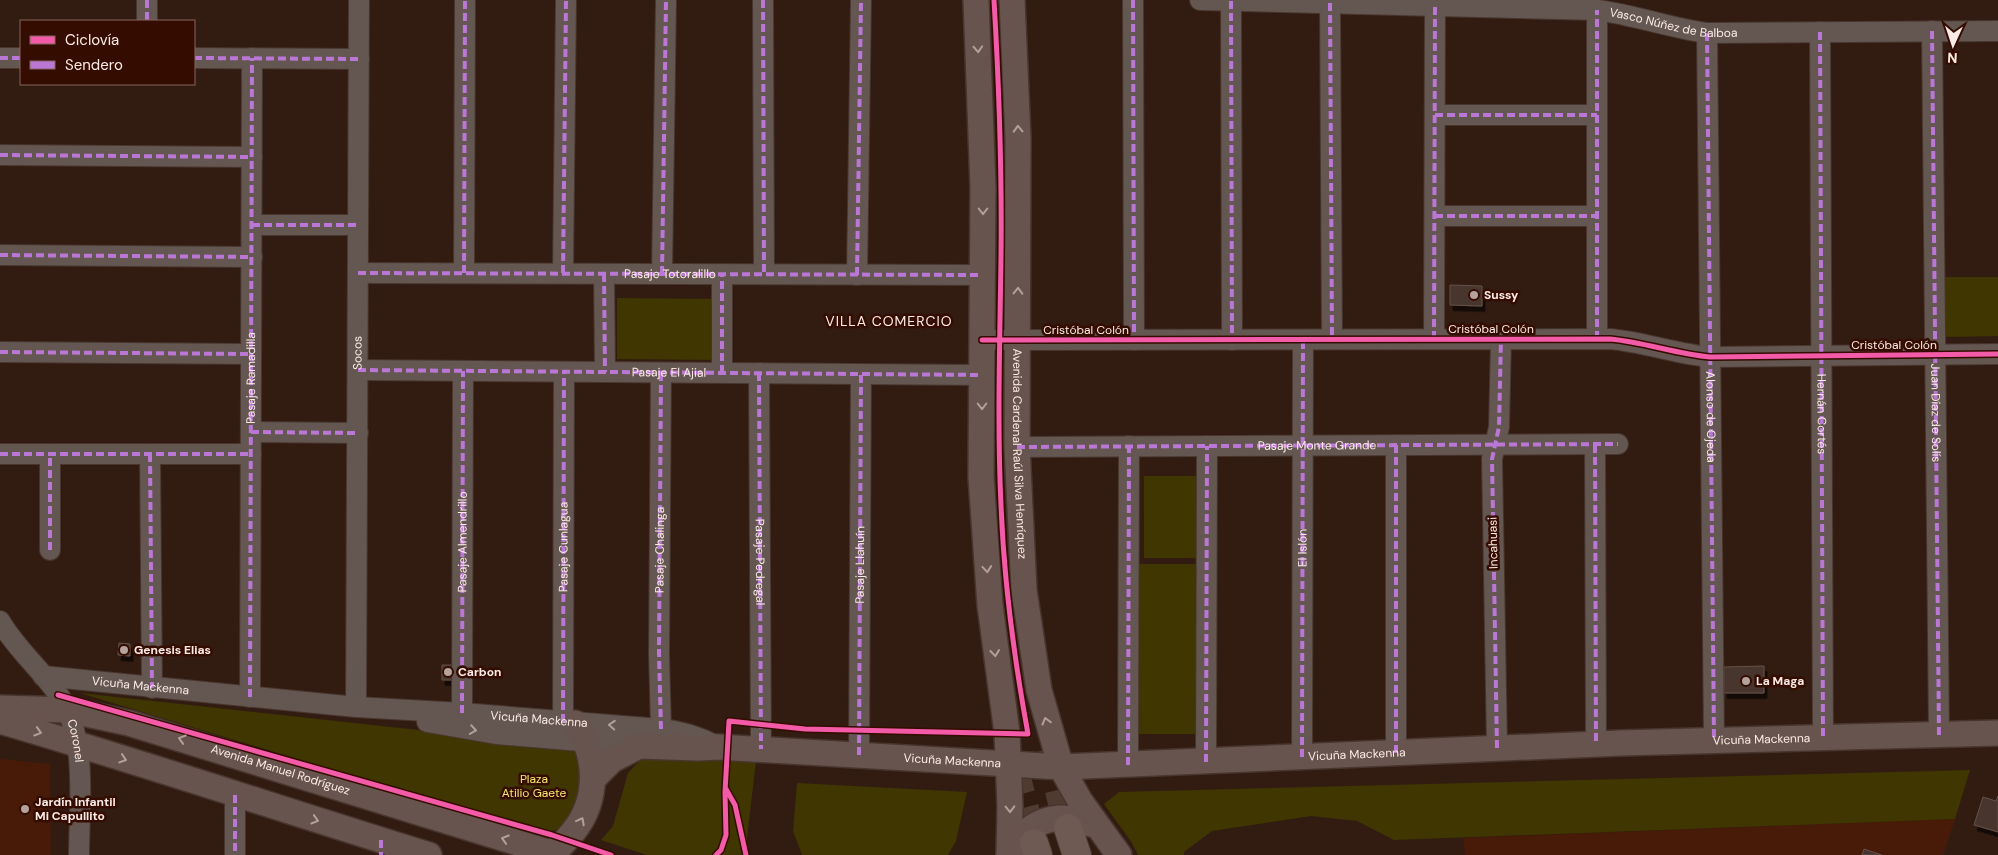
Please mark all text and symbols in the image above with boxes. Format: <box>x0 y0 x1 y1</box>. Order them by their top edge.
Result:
street label: Vasco Núñez de Balboa <box>1608 4 1737 41</box>
legend <box>20 20 195 85</box>
north arrow <box>1928 20 1978 70</box>
text: Ciclovía <box>65 30 119 50</box>
one-way arrow <box>973 45 984 53</box>
text: N <box>1947 49 1958 67</box>
text: Sendero <box>65 55 123 75</box>
one-way arrow <box>1013 124 1023 132</box>
one-way arrow <box>978 208 988 215</box>
street label: Pasaje Totoralillo <box>624 266 716 282</box>
one-way arrow <box>1013 287 1023 294</box>
place label: Sussy <box>1484 287 1519 303</box>
marker: Sussy <box>1468 289 1480 301</box>
district label: VILLA COMERCIO <box>825 312 953 330</box>
street label: Cristóbal Colón <box>1448 321 1534 337</box>
street label: Cristóbal Colón <box>1043 322 1129 338</box>
street label: Pasaje Ramadilla <box>243 332 259 424</box>
street label: Socos <box>349 336 366 370</box>
street label: Cristóbal Colón <box>1851 337 1937 353</box>
street label: Avenida Cardenal Raúl Silva Henríquez <box>1009 348 1030 559</box>
street label: Pasaje El Ajial <box>632 364 706 381</box>
street label: Juan Díaz de Solís <box>1927 364 1944 462</box>
street label: Alonso de Ojeda <box>1702 371 1719 463</box>
street label: Hernán Cortés <box>1813 374 1830 454</box>
one-way arrow <box>977 403 987 411</box>
street label: Pasaje Monte Grande <box>1258 437 1377 454</box>
street label: Pasaje Almendrillo <box>454 491 471 593</box>
street label: Pasaje Cunlagua <box>555 502 572 592</box>
street label: Pasaje Chalinga <box>651 507 668 593</box>
street label: Incahuasi <box>1485 517 1501 569</box>
street label: Pasaje Pedregal <box>752 519 768 605</box>
street label: Pasaje Llahuín <box>852 526 868 604</box>
street label: El Islón <box>1294 529 1311 567</box>
one-way arrow <box>981 565 992 573</box>
place label: Genesis Elias <box>134 642 211 658</box>
marker: Genesis Elias <box>118 644 130 656</box>
one-way arrow <box>990 649 1000 658</box>
place label: Carbon <box>458 664 501 680</box>
marker: Carbon <box>442 666 454 678</box>
street label: Vicuña Mackenna <box>91 673 190 698</box>
place label: La Maga <box>1756 673 1804 689</box>
marker: La Maga <box>1740 675 1752 687</box>
street label: Vicuña Mackenna <box>490 707 588 731</box>
street label: Coronel <box>63 717 87 763</box>
one-way arrow <box>1042 717 1052 725</box>
one-way arrow <box>608 720 616 731</box>
one-way arrow <box>468 725 477 735</box>
one-way arrow <box>34 727 42 737</box>
street label: Vicuña Mackenna <box>1713 730 1810 749</box>
one-way arrow <box>178 735 186 745</box>
street label: Avenida Manuel Rodríguez <box>209 741 352 799</box>
street label: Vicuña Mackenna <box>1308 744 1406 764</box>
street label: Vicuña Mackenna <box>903 750 1001 771</box>
one-way arrow <box>119 753 127 763</box>
park label: Plaza Atilio Gaete <box>502 771 566 801</box>
place label: Jardín Infantil Mi Capullito <box>35 794 116 824</box>
marker: Jardín Infantil Mi Capullito <box>19 803 31 815</box>
one-way arrow <box>1005 806 1015 813</box>
one-way arrow <box>310 814 318 824</box>
one-way arrow <box>575 817 585 826</box>
one-way arrow <box>501 834 509 844</box>

